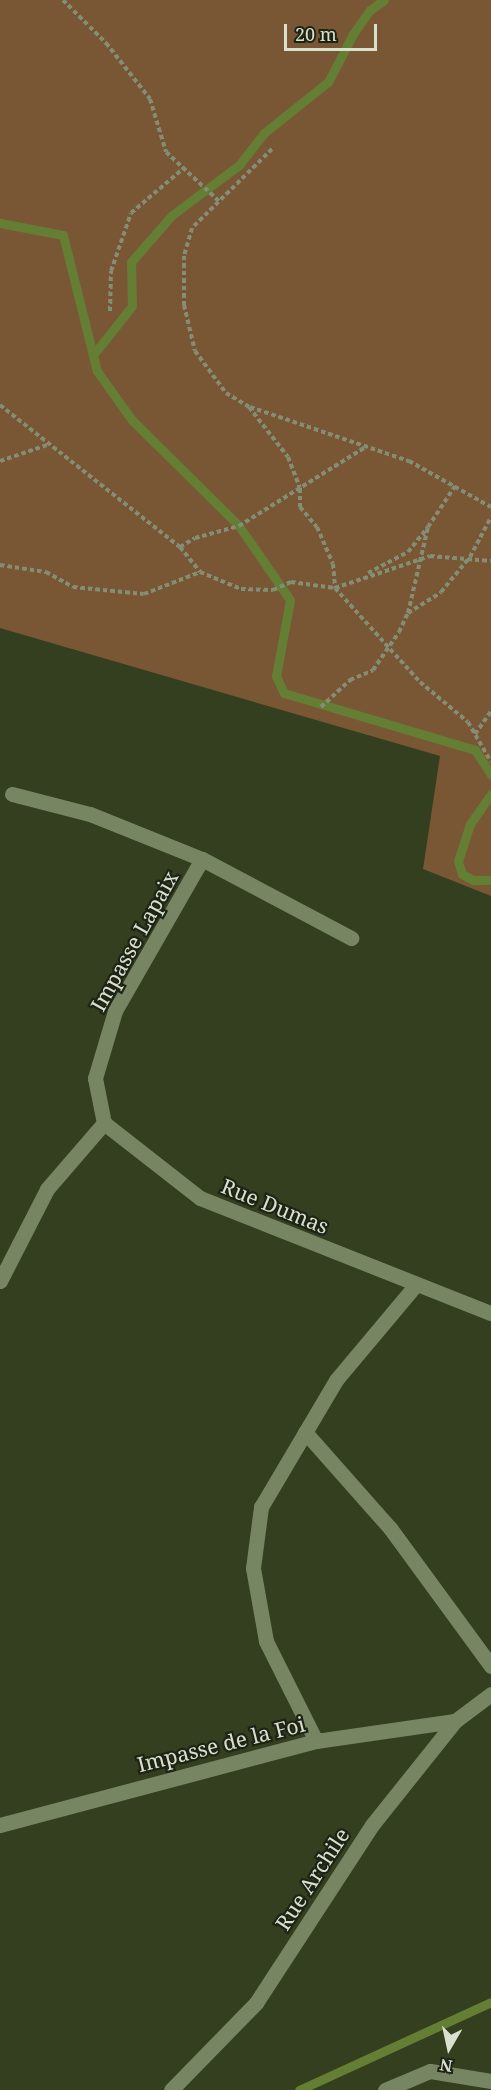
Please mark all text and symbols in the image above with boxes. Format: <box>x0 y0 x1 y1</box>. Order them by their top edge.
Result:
scale bar <box>287 12 380 50</box>
text: 20 m <box>295 22 337 46</box>
street label: Impasse Lapaix <box>85 867 183 1015</box>
street label: Rue Dumas <box>218 1173 332 1239</box>
street label: Impasse de la Foi <box>135 1711 307 1777</box>
street label: Rue Archile <box>270 1823 354 1935</box>
north arrow <box>419 2018 479 2078</box>
text: N <box>438 2054 454 2078</box>

